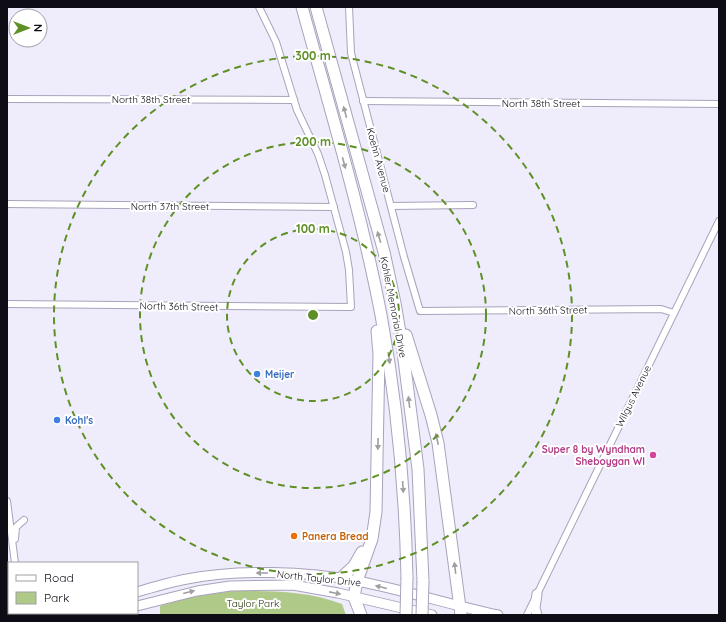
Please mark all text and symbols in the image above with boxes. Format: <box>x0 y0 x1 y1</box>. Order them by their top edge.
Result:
north arrow <box>8 8 48 48</box>
text: N <box>31 24 45 32</box>
text: 300 m <box>295 48 331 63</box>
street label: North 38th Street <box>112 93 191 106</box>
street label: North 38th Street <box>502 97 581 110</box>
one-way arrow <box>341 106 347 118</box>
street label: Koehn Avenue <box>364 126 394 194</box>
text: 200 m <box>295 134 331 149</box>
one-way arrow <box>341 158 347 170</box>
street label: North 37th Street <box>131 200 210 213</box>
text: 100 m <box>296 221 330 236</box>
one-way arrow <box>376 231 382 244</box>
street label: Kohler Memorial Drive <box>377 255 410 359</box>
street label: North 36th Street <box>140 299 219 314</box>
street label: North 36th Street <box>509 303 588 318</box>
centre of rings <box>306 308 320 322</box>
one-way arrow <box>386 352 392 364</box>
street label: Wilgus Avenue <box>613 363 654 429</box>
place label: Meijer <box>265 368 295 381</box>
marker: Meijer <box>252 369 262 379</box>
one-way arrow <box>406 396 412 408</box>
place label: Kohl's <box>65 414 93 427</box>
marker: Kohl's <box>52 415 62 425</box>
one-way arrow <box>434 433 440 445</box>
one-way arrow <box>375 438 381 451</box>
place label: Super 8 by Wyndham Sheboygan WI <box>542 443 645 468</box>
marker: Super 8 by Wyndham Sheboygan WI <box>648 450 658 460</box>
one-way arrow <box>400 481 406 494</box>
place label: Panera Bread <box>302 530 369 543</box>
marker: Panera Bread <box>289 531 299 541</box>
legend <box>8 562 138 614</box>
one-way arrow <box>451 562 458 574</box>
street label: North Taylor Drive <box>276 568 362 589</box>
text: Road <box>44 570 74 585</box>
one-way arrow <box>255 570 268 576</box>
one-way arrow <box>375 584 387 590</box>
one-way arrow <box>183 589 195 595</box>
text: Park <box>44 590 69 605</box>
one-way arrow <box>329 590 341 596</box>
park label: Taylor Park <box>227 597 279 610</box>

